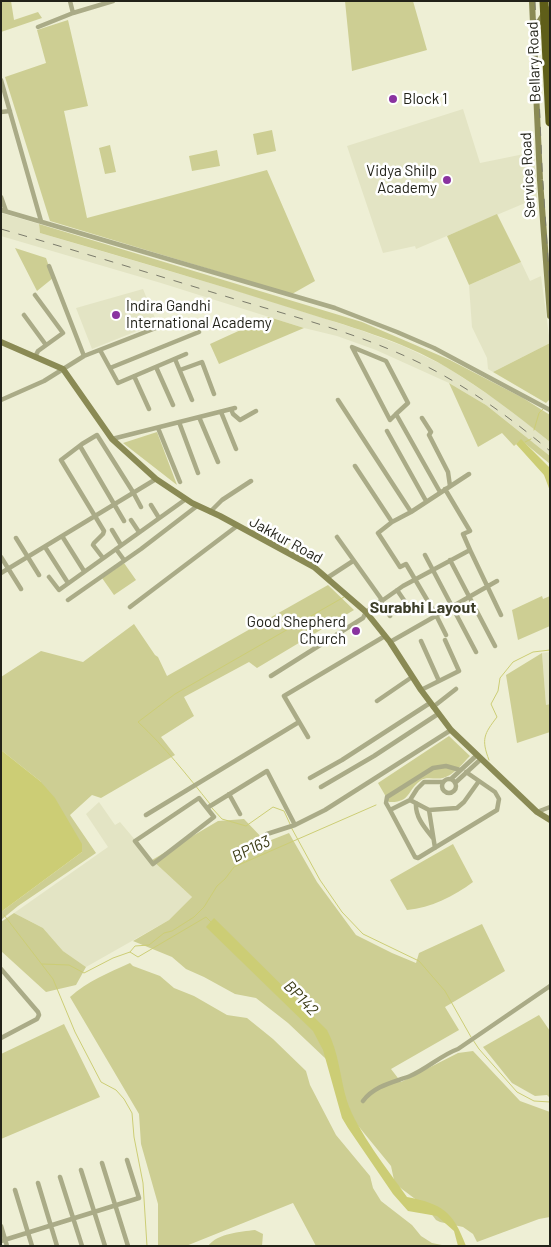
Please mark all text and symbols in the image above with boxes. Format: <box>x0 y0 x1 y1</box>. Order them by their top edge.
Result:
street label: Bellary Road <box>524 21 544 103</box>
place label: Block 1 <box>403 90 448 108</box>
marker: Block 1 <box>387 93 399 105</box>
street label: Service Road <box>517 132 539 218</box>
place label: Vidya Shilp Academy <box>366 162 437 197</box>
marker: Vidya Shilp Academy <box>441 174 453 186</box>
place label: Indira Gandhi International Academy <box>126 297 272 332</box>
marker: Indira Gandhi International Academy <box>110 309 122 321</box>
street label: Jakkur Road <box>246 512 326 568</box>
district label: Surabhi Layout <box>370 598 476 618</box>
place label: Good Shepherd Church <box>247 613 346 648</box>
marker: Good Shepherd Church <box>350 625 362 637</box>
water label: BP163 <box>229 832 273 866</box>
water label: BP142 <box>280 977 322 1019</box>

